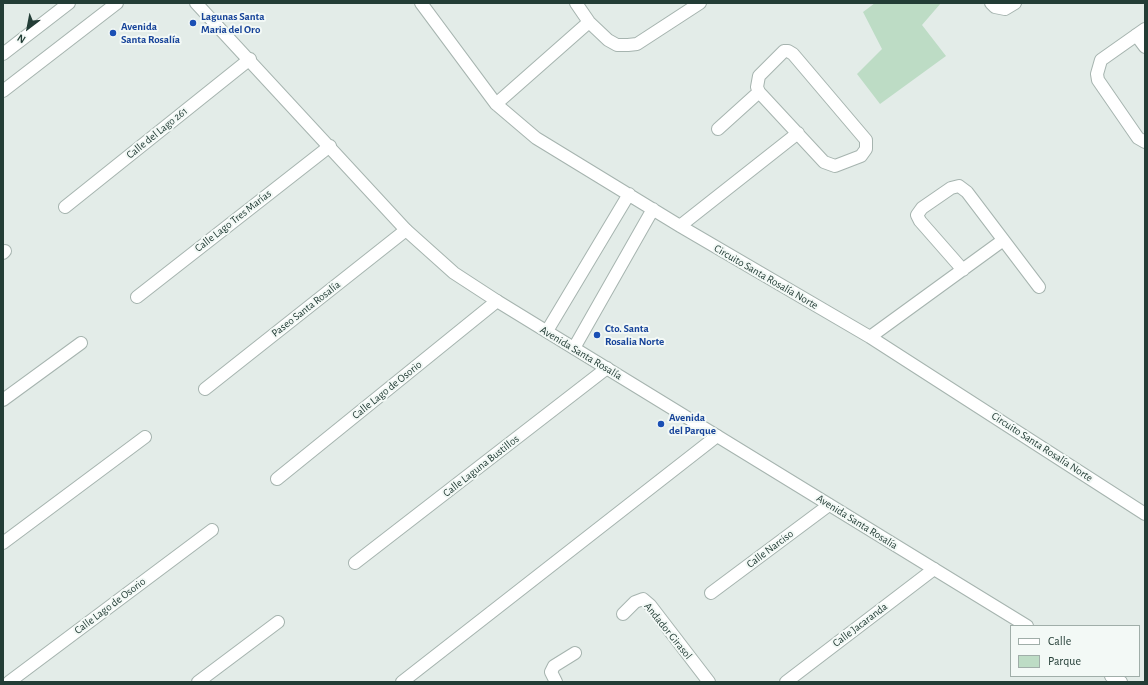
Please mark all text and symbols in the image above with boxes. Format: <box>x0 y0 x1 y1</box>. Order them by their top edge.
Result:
north arrow <box>8 8 48 48</box>
place label: Lagunas Santa Maria del Oro <box>201 10 265 36</box>
marker: Lagunas Santa Maria del Oro <box>188 18 198 28</box>
place label: Avenida Santa Rosalía <box>121 20 180 46</box>
marker: Avenida Santa Rosalía <box>108 28 118 38</box>
text: N <box>15 32 28 45</box>
street label: Calle del Lago 261 <box>124 104 190 162</box>
street label: Calle Lago Tres Marías <box>192 187 274 255</box>
street label: Circuito Santa Rosalía Norte <box>712 242 820 312</box>
street label: Paseo Santa Rosalía <box>269 278 343 340</box>
place label: Cto. Santa Rosalia Norte <box>605 322 664 348</box>
street label: Avenida Santa Rosalía <box>538 323 624 383</box>
marker: Cto. Santa Rosalia Norte <box>592 330 602 340</box>
street label: Calle Lago de Osorio <box>349 358 425 422</box>
street label: Circuito Santa Rosalía Norte <box>989 409 1095 485</box>
place label: Avenida del Parque <box>669 411 716 437</box>
marker: Avenida del Parque <box>656 419 666 429</box>
street label: Calle Laguna Bustillos <box>440 432 522 500</box>
street label: Avenida Santa Rosalía <box>814 492 900 552</box>
street label: Calle Narciso <box>744 527 796 571</box>
street label: Calle Lago de Osorio <box>72 575 148 637</box>
street label: Andador Girasol <box>641 600 695 662</box>
street label: Calle Jacaranda <box>830 600 890 650</box>
legend <box>1010 625 1140 677</box>
text: Calle <box>1048 635 1071 647</box>
text: Parque <box>1048 655 1081 667</box>

